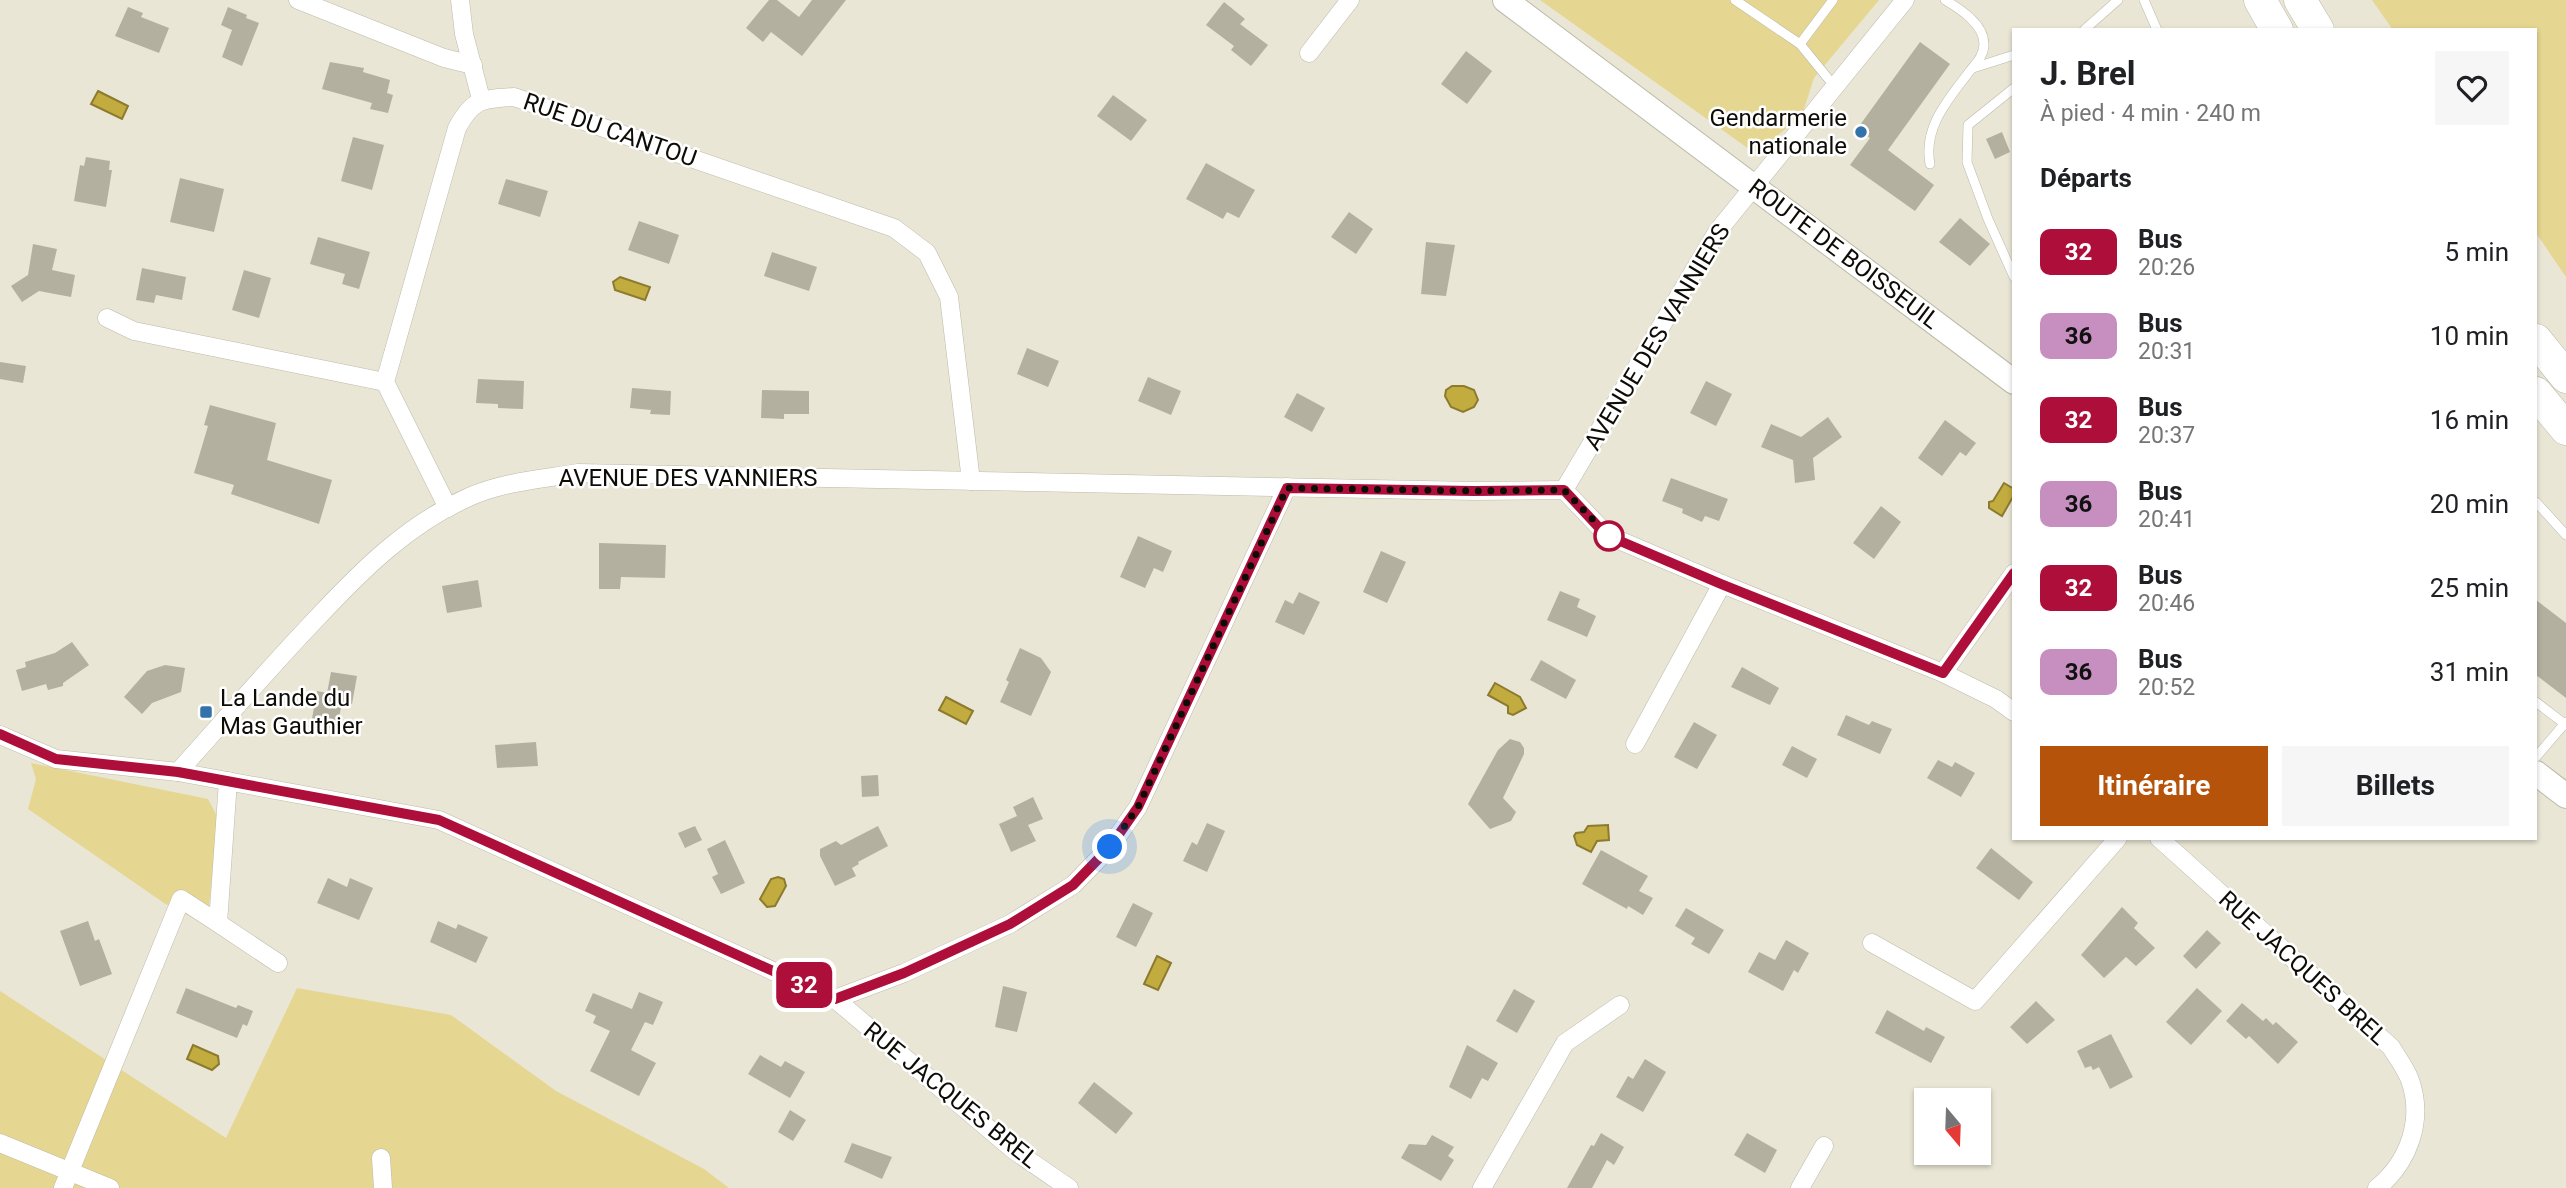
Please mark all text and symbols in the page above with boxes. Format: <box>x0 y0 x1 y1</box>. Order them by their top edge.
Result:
button: heart <box>2435 51 2509 125</box>
text: J. Brel <box>2040 54 2136 93</box>
street label: RUE DU CANTOU <box>520 87 700 173</box>
text: À pied · 4 min · 240 m <box>2040 100 2261 127</box>
place label: Gendarmerie nationale <box>1709 104 1847 160</box>
marker: Gendarmerie nationale <box>1853 124 1869 140</box>
text: Départs <box>2040 163 2132 193</box>
street label: ROUTE DE BOISSEUIL <box>1743 173 1945 335</box>
street label: AVENUE DES VANNIERS <box>1578 219 1736 455</box>
text: Bus <box>2138 224 2183 254</box>
text: 5 min <box>2444 237 2509 267</box>
text: 32 <box>2065 238 2092 266</box>
text: 20:26 <box>2138 254 2195 281</box>
text: Bus <box>2138 308 2183 338</box>
text: 10 min <box>2430 321 2509 351</box>
text: 36 <box>2065 322 2092 350</box>
text: 20:31 <box>2138 338 2195 365</box>
text: Bus <box>2138 392 2183 422</box>
text: 16 min <box>2430 405 2509 435</box>
text: 32 <box>2065 406 2092 434</box>
text: 20:37 <box>2138 422 2195 449</box>
street label: AVENUE DES VANNIERS <box>559 464 817 492</box>
text: Bus <box>2138 476 2183 506</box>
text: 20 min <box>2430 489 2509 519</box>
text: 36 <box>2065 490 2092 518</box>
text: 20:41 <box>2138 506 2195 533</box>
unlabelled marker <box>1594 521 1624 551</box>
text: Bus <box>2138 560 2183 590</box>
text: 25 min <box>2430 573 2509 603</box>
text: 32 <box>2065 574 2092 602</box>
text: 20:46 <box>2138 590 2195 617</box>
text: Bus <box>2138 644 2183 674</box>
text: 31 min <box>2430 657 2509 687</box>
text: 36 <box>2065 658 2092 686</box>
text: 20:52 <box>2138 674 2195 701</box>
place label: La Lande du Mas Gauthier <box>220 684 363 740</box>
marker: La Lande du Mas Gauthier <box>198 704 214 720</box>
button: Itinéraire <box>2040 746 2268 826</box>
button: Billets <box>2282 746 2509 826</box>
your location <box>1092 829 1127 864</box>
street label: RUE JACQUES BREL <box>2213 885 2393 1051</box>
line badge: 32 <box>772 962 836 1008</box>
text: 32 <box>790 971 818 999</box>
street label: RUE JACQUES BREL <box>858 1016 1044 1174</box>
north arrow <box>1914 1088 1992 1166</box>
map controls <box>1914 1088 1991 1165</box>

